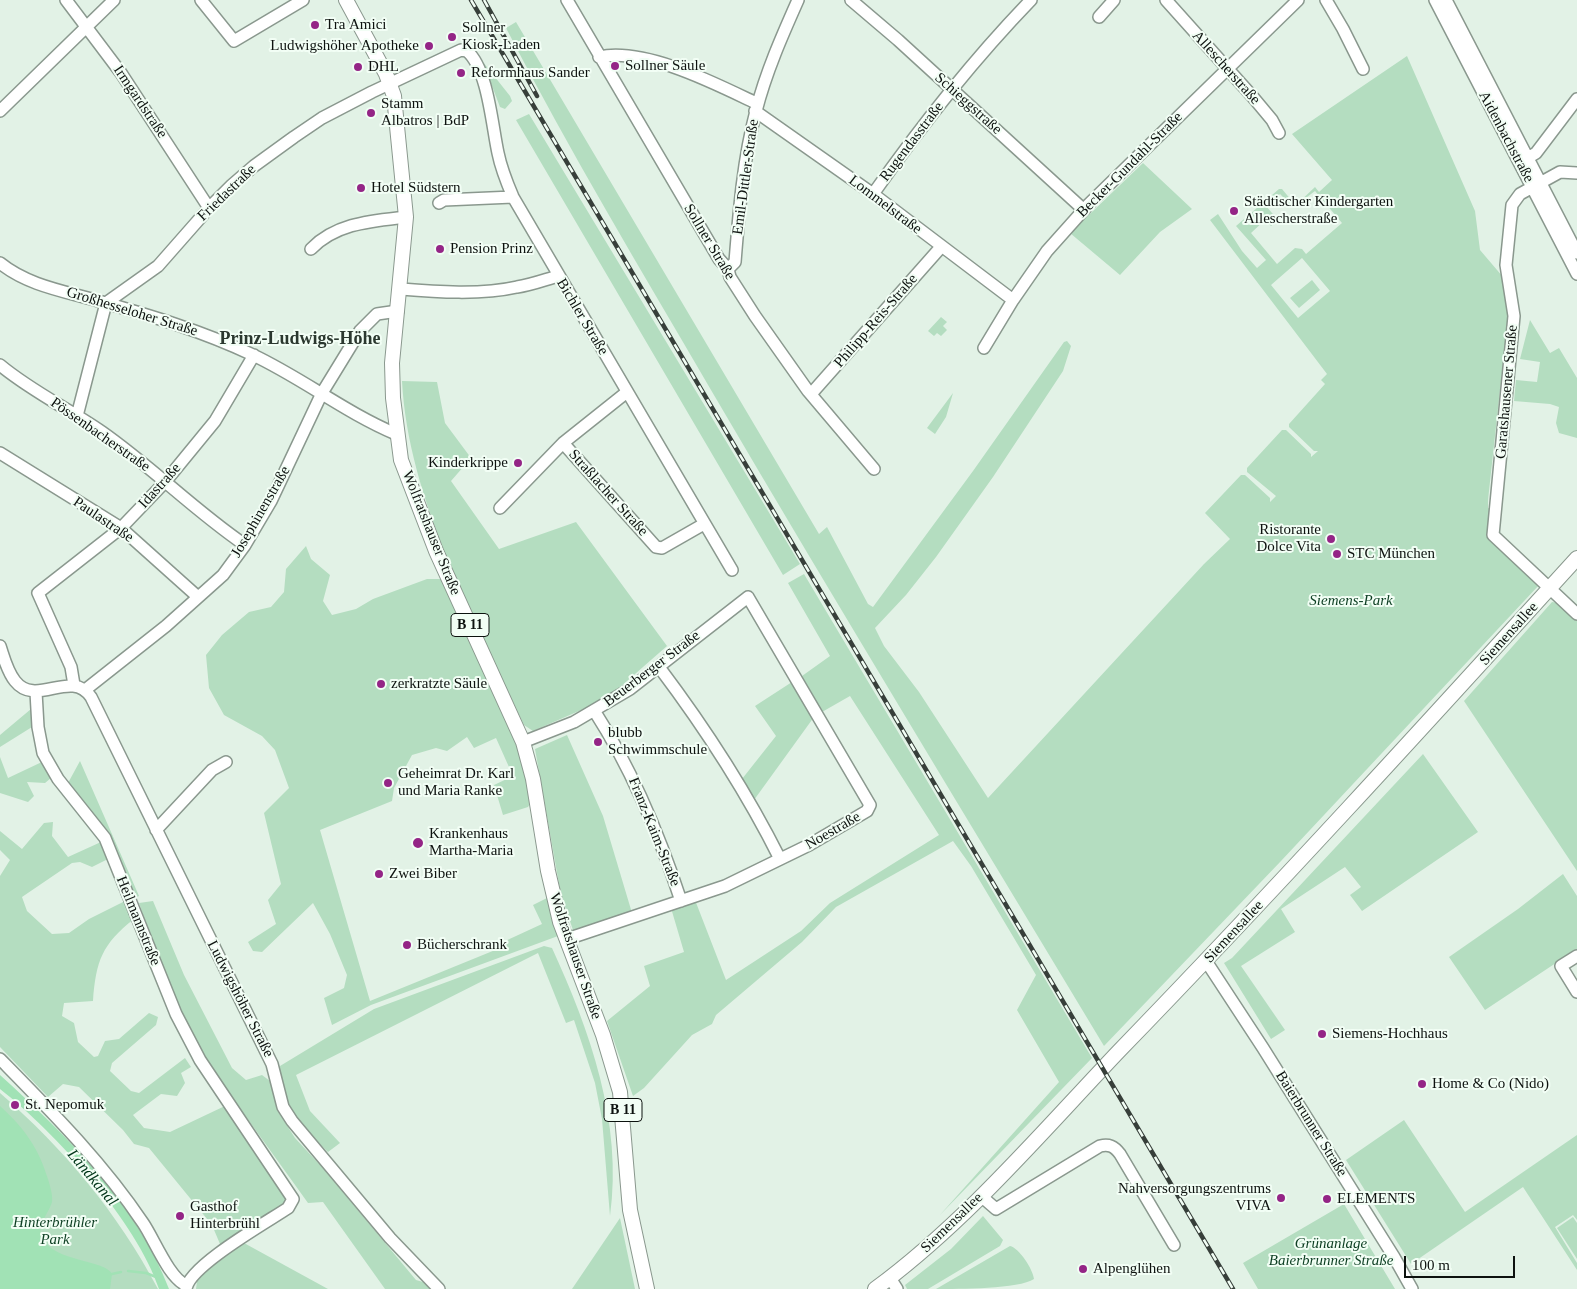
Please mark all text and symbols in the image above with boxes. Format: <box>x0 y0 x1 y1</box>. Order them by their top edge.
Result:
place label: Tra Amici <box>325 16 387 34</box>
marker: Tra Amici <box>309 19 321 31</box>
place label: Sollner Kiosk-Laden <box>462 19 540 54</box>
street label: Allescherstraße <box>1188 27 1264 109</box>
marker: Sollner Kiosk-Laden <box>446 31 458 43</box>
place label: Ludwigshöher Apotheke <box>270 37 419 55</box>
marker: Ludwigshöher Apotheke <box>423 40 435 52</box>
place label: Sollner Säule <box>625 57 705 75</box>
place label: DHL <box>368 58 399 76</box>
marker: Sollner Säule <box>609 60 621 72</box>
marker: DHL <box>352 61 364 73</box>
street label: Irmgardstraße <box>109 62 171 142</box>
place label: Reformhaus Sander <box>471 64 590 82</box>
marker: Reformhaus Sander <box>455 67 467 79</box>
street label: Schieggstraße <box>931 69 1005 139</box>
street label: Aidenbachstraße <box>1474 88 1538 186</box>
place label: Stamm Albatros | BdP <box>381 95 469 130</box>
street label: Rugendasstraße <box>876 99 948 185</box>
marker: Stamm Albatros | BdP <box>365 107 377 119</box>
street label: Becker-Gundahl-Straße <box>1073 108 1187 222</box>
street label: Emil-Dittler-Straße <box>729 118 763 236</box>
street label: Friedastraße <box>194 161 260 225</box>
street label: Lommelstraße <box>845 172 925 238</box>
place label: Hotel Südstern <box>371 179 461 197</box>
marker: Hotel Südstern <box>355 182 367 194</box>
place label: Städtischer Kindergarten Allescherstraße <box>1244 193 1393 228</box>
street label: Sollner Straße <box>679 201 739 283</box>
marker: Städtischer Kindergarten Allescherstraße <box>1228 205 1240 217</box>
place label: Pension Prinz <box>450 240 533 258</box>
marker: Pension Prinz <box>434 243 446 255</box>
street label: Philipp-Reis-Straße <box>830 270 922 372</box>
street label: Bichler Straße <box>552 275 612 359</box>
street label: Großhesseloher Straße <box>64 283 200 341</box>
street label: Garatshausener Straße <box>1492 324 1522 460</box>
district label: Prinz-Ludwigs-Höhe <box>219 328 381 350</box>
street label: Pössenbacherstraße <box>47 394 153 476</box>
street label: Straßlacher Straße <box>564 446 652 540</box>
place label: Kinderkrippe <box>428 454 508 472</box>
marker: Kinderkrippe <box>512 457 524 469</box>
street label: Idastraße <box>135 460 185 512</box>
street label: Josephinenstraße <box>228 463 294 561</box>
street label: Wolfratshauser Straße <box>398 468 464 598</box>
street label: Paulastraße <box>69 493 137 547</box>
place label: Ristorante Dolce Vita <box>1257 521 1321 556</box>
marker: Ristorante Dolce Vita <box>1325 533 1337 545</box>
place label: STC München <box>1347 545 1435 563</box>
marker: STC München <box>1331 548 1343 560</box>
park label: Siemens-Park <box>1309 592 1393 610</box>
street label: Siemensallee <box>1476 599 1542 669</box>
road number: B 11 <box>451 614 489 636</box>
street label: Beuerberger Straße <box>600 627 704 711</box>
place label: zerkratzte Säule <box>391 675 487 693</box>
marker: zerkratzte Säule <box>375 678 387 690</box>
place label: blubb Schwimmschule <box>608 724 707 759</box>
marker: blubb Schwimmschule <box>592 736 604 748</box>
place label: Geheimrat Dr. Karl und Maria Ranke <box>398 765 514 800</box>
street label: Franz-Kaim-Straße <box>624 775 684 889</box>
marker: Geheimrat Dr. Karl und Maria Ranke <box>382 777 394 789</box>
street label: Noestraße <box>802 808 864 854</box>
place label: Krankenhaus Martha-Maria <box>429 825 513 860</box>
marker: Krankenhaus Martha-Maria <box>411 836 425 850</box>
place label: Zwei Biber <box>389 865 457 883</box>
marker: Zwei Biber <box>373 868 385 880</box>
street label: Heilmannstraße <box>112 874 164 968</box>
street label: Wolfratshauser Straße <box>545 890 605 1022</box>
street label: Siemensallee <box>1200 897 1268 967</box>
place label: Bücherschrank <box>417 936 507 954</box>
street label: Ludwigshöher Straße <box>203 938 277 1060</box>
marker: Bücherschrank <box>401 939 413 951</box>
place label: Siemens-Hochhaus <box>1332 1025 1448 1043</box>
marker: Siemens-Hochhaus <box>1316 1028 1328 1040</box>
street label: Baierbrunner Straße <box>1271 1068 1351 1180</box>
place label: Home & Co (Nido) <box>1432 1075 1549 1093</box>
marker: Home & Co (Nido) <box>1416 1078 1428 1090</box>
place label: St. Nepomuk <box>25 1096 104 1114</box>
road number: B 11 <box>604 1098 642 1122</box>
marker: St. Nepomuk <box>9 1099 21 1111</box>
water label: Ländkanal <box>63 1146 121 1210</box>
place label: Nahversorgungszentrums VIVA <box>1118 1180 1271 1215</box>
street label: Siemensallee <box>917 1189 987 1257</box>
place label: ELEMENTS <box>1337 1190 1415 1208</box>
marker: Nahversorgungszentrums VIVA <box>1275 1192 1287 1204</box>
marker: ELEMENTS <box>1321 1193 1333 1205</box>
place label: Gasthof Hinterbrühl <box>190 1198 260 1233</box>
marker: Gasthof Hinterbrühl <box>174 1210 186 1222</box>
park label: Hinterbrühler Park <box>13 1214 97 1249</box>
park label: Grünanlage Baierbrunner Straße <box>1269 1235 1393 1270</box>
scale bar <box>1407 1246 1518 1278</box>
text: 100 m <box>1412 1257 1450 1273</box>
place label: Alpenglühen <box>1093 1260 1170 1278</box>
marker: Alpenglühen <box>1077 1263 1089 1275</box>

